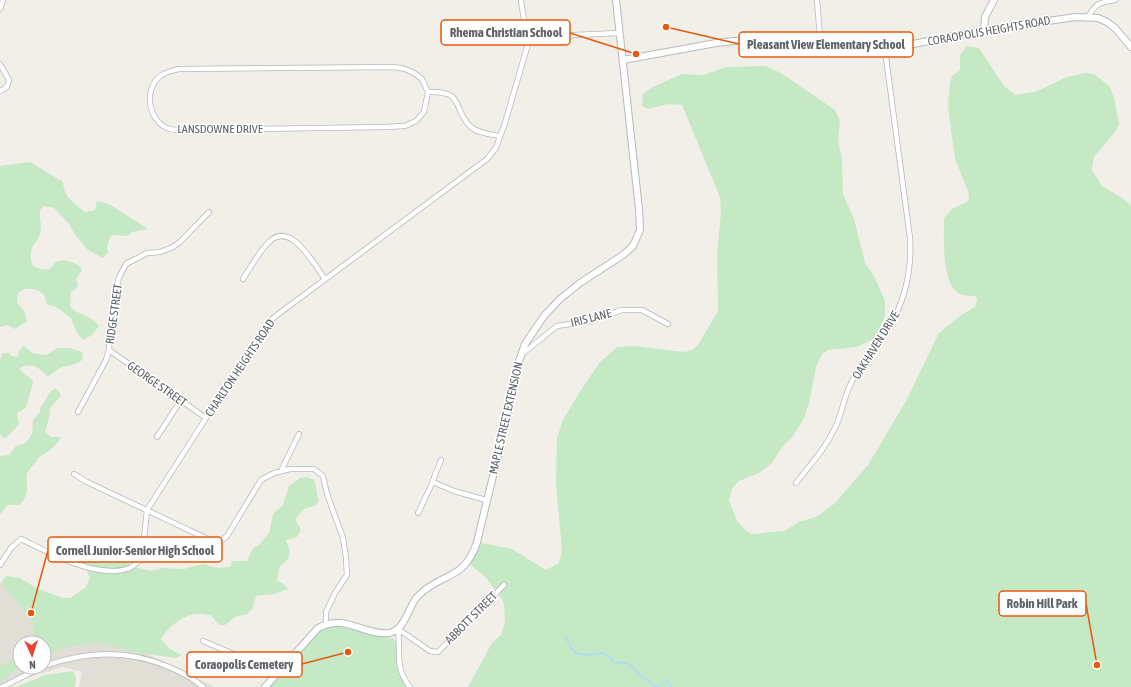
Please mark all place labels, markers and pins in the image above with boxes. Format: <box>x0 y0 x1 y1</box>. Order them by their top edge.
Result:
callout: Rhema Christian School <box>441 20 570 45</box>
callout: Pleasant View Elementary School <box>739 32 913 57</box>
callout: Cornell Junior-Senior High School <box>48 537 222 562</box>
callout: Robin Hill Park <box>999 591 1086 616</box>
callout: Coraopolis Cemetery <box>187 652 302 677</box>

